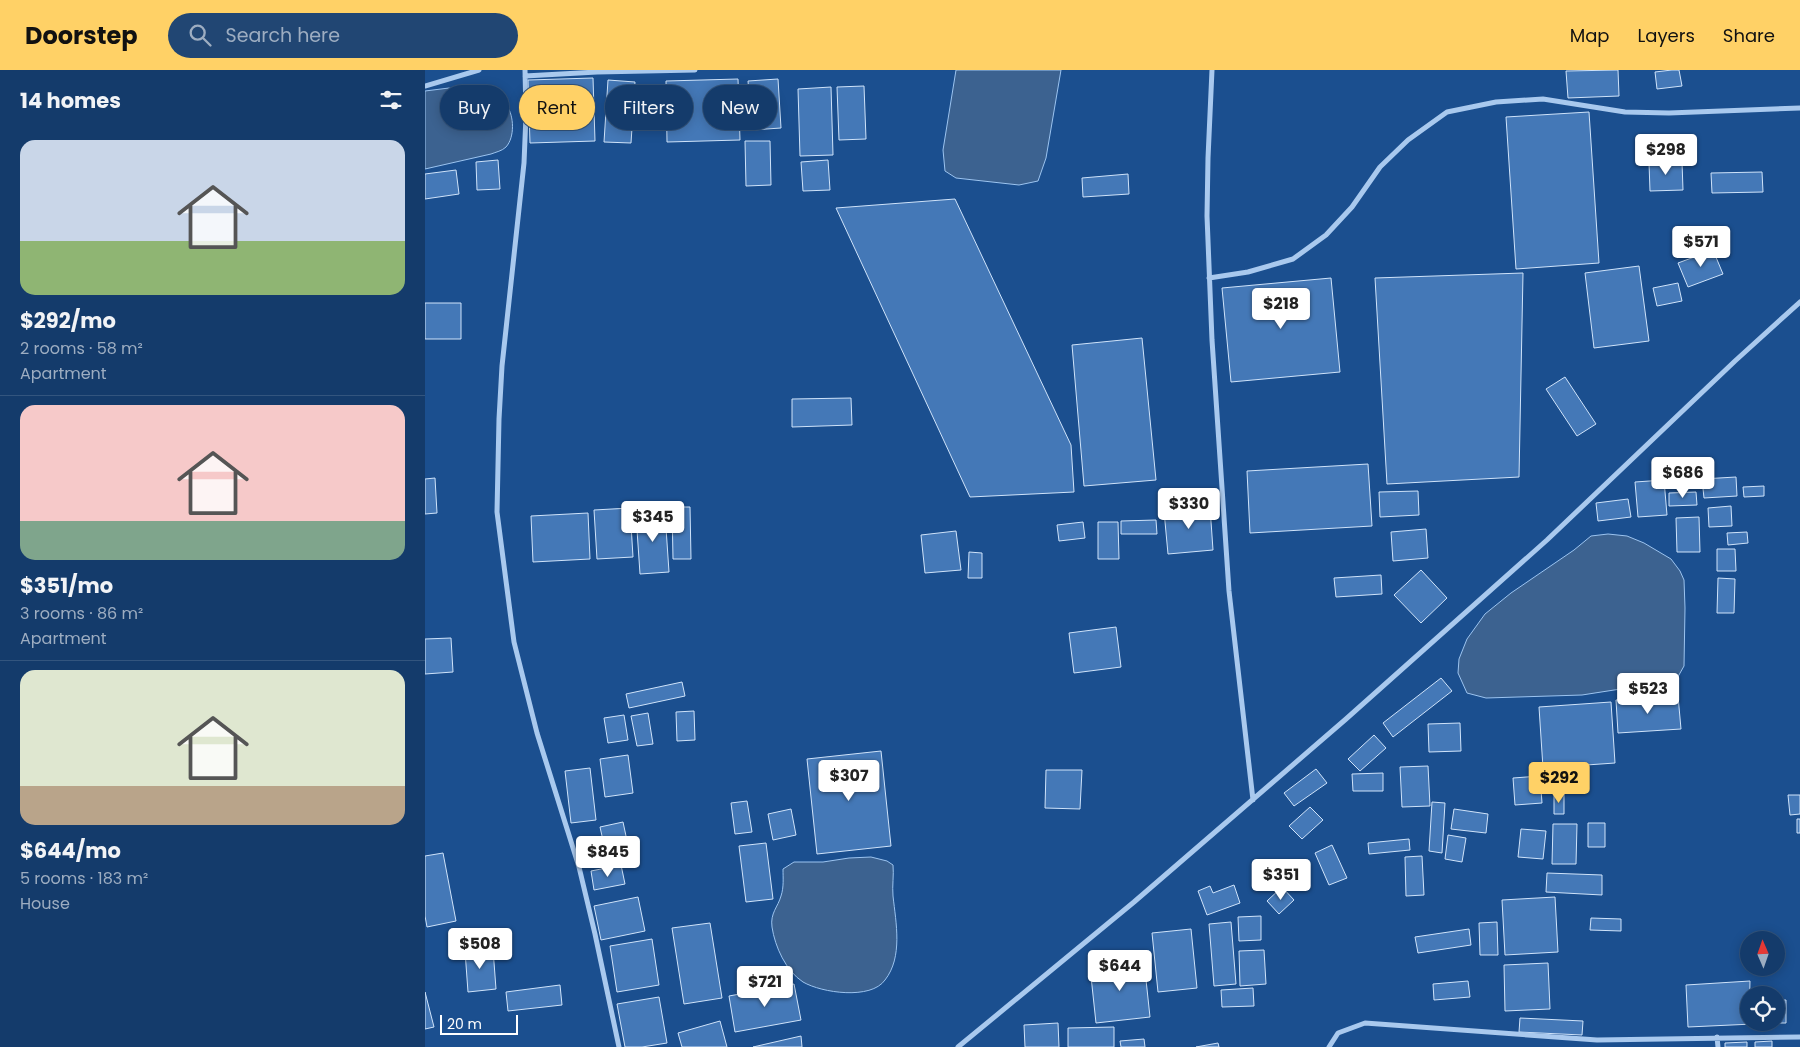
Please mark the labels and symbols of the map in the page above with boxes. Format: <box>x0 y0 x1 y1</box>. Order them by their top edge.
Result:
pin: $298 <box>1636 134 1696 176</box>
pin: $571 <box>1671 226 1731 268</box>
pin: $218 <box>1251 288 1311 330</box>
pin: $686 <box>1653 456 1713 499</box>
pin: $330 <box>1159 488 1219 530</box>
pin: $345 <box>623 500 683 543</box>
pin: $523 <box>1618 672 1678 715</box>
pin: $307 <box>819 760 879 802</box>
pin: $292 <box>1529 762 1589 804</box>
pin: $845 <box>578 836 638 878</box>
pin: $351 <box>1251 858 1311 901</box>
pin: $508 <box>450 928 510 970</box>
north arrow <box>1740 931 1785 976</box>
pin: $644 <box>1090 950 1150 992</box>
pin: $721 <box>735 966 795 1008</box>
scale bar <box>440 1012 517 1035</box>

